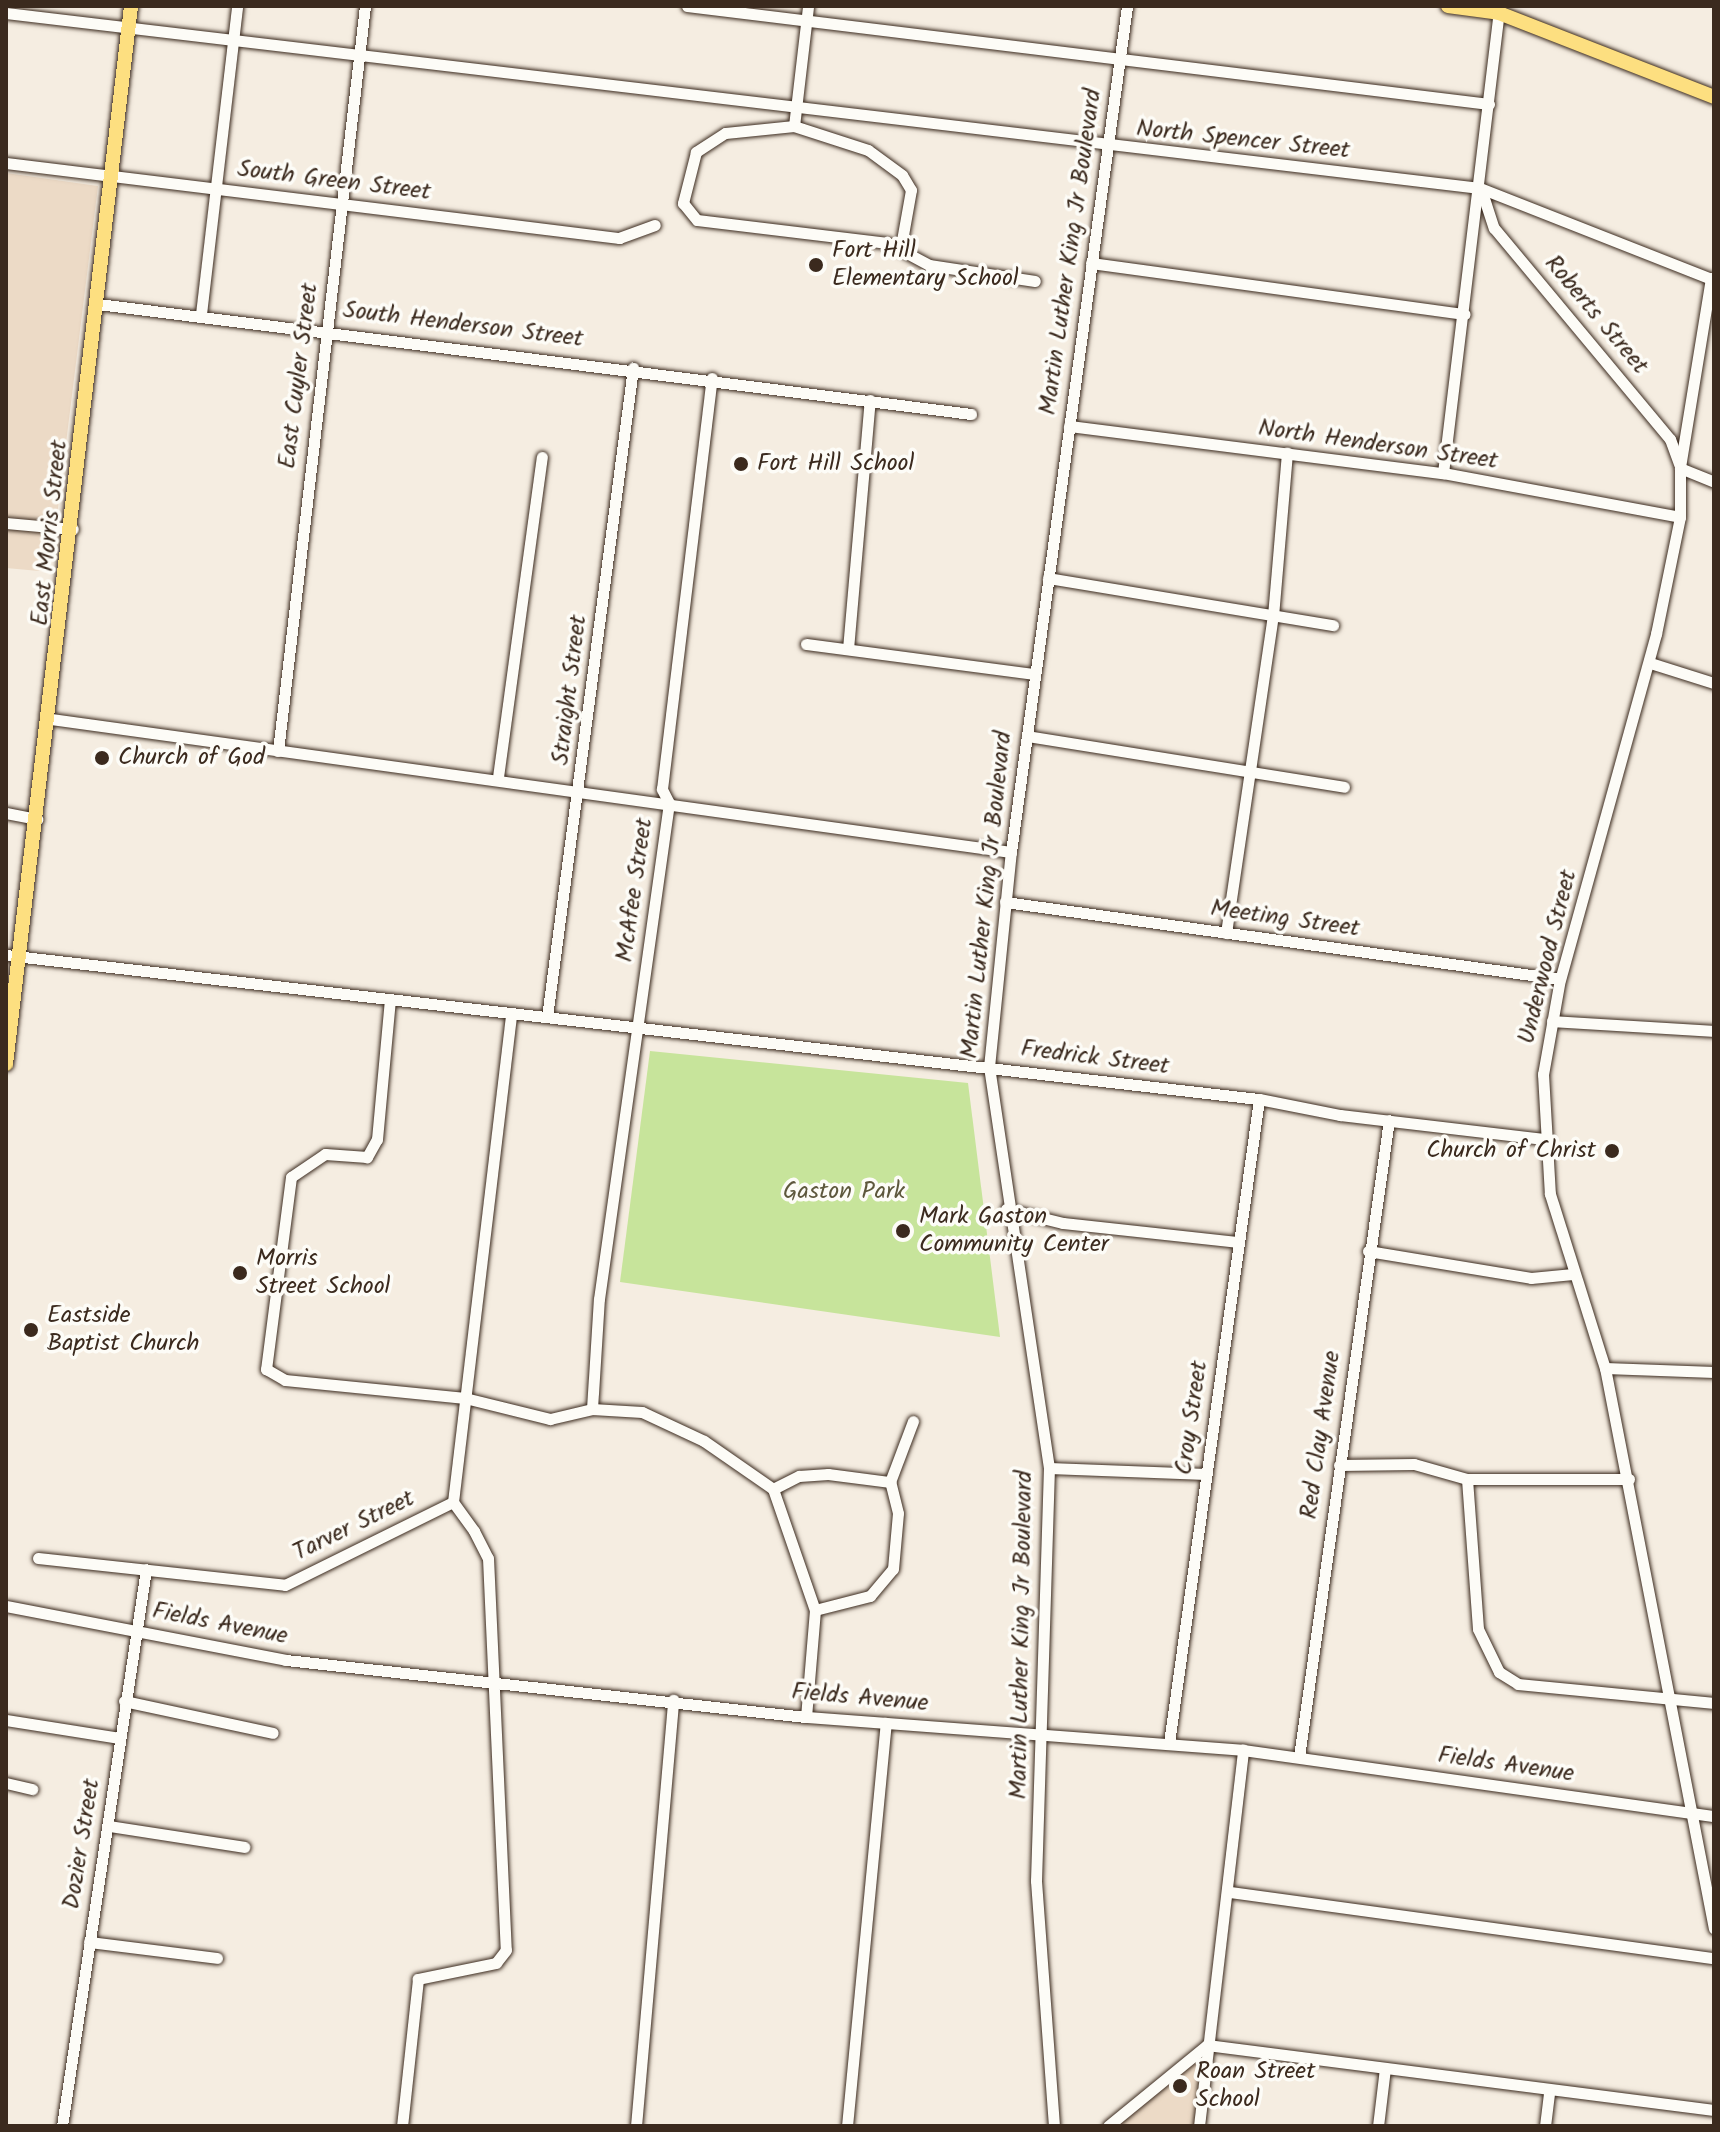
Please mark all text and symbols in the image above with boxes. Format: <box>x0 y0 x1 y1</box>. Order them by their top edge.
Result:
street label: Martin Luther King Jr Boulevard <box>1034 87 1108 417</box>
street label: North Spencer Street <box>1135 114 1351 166</box>
street label: South Green Street <box>236 155 432 207</box>
place label: Fort Hill Elementary School <box>832 237 1019 293</box>
street label: Roberts Street <box>1538 250 1654 380</box>
marker: Fort Hill Elementary School <box>807 256 825 274</box>
street label: East Cuyler Street <box>273 282 325 470</box>
street label: South Henderson Street <box>341 296 585 354</box>
street label: North Henderson Street <box>1256 414 1500 476</box>
street label: East Morris Street <box>26 439 74 627</box>
place label: Fort Hill School <box>757 450 914 478</box>
marker: Fort Hill School <box>732 455 750 473</box>
street label: Straight Street <box>547 613 593 767</box>
street label: Martin Luther King Jr Boulevard <box>955 730 1019 1060</box>
place label: Church of God <box>118 744 265 772</box>
marker: Church of God <box>93 749 111 767</box>
street label: McAfee Street <box>611 816 659 964</box>
street label: Underwood Street <box>1512 867 1584 1047</box>
street label: Meeting Street <box>1209 894 1361 944</box>
street label: Fredrick Street <box>1019 1035 1171 1081</box>
place label: Church of Christ <box>1426 1137 1596 1165</box>
marker: Church of Christ <box>1603 1142 1621 1160</box>
park label: Gaston Park <box>783 1178 905 1206</box>
place label: Mark Gaston Community Center <box>919 1203 1109 1259</box>
marker: Mark Gaston Community Center <box>894 1222 912 1240</box>
place label: Morris Street School <box>256 1245 390 1301</box>
marker: Morris Street School <box>231 1264 249 1282</box>
place label: Eastside Baptist Church <box>47 1302 199 1358</box>
marker: Eastside Baptist Church <box>22 1321 40 1339</box>
street label: Red Clay Avenue <box>1295 1349 1347 1521</box>
street label: Croy Street <box>1170 1359 1214 1477</box>
street label: Martin Luther King Jr Boulevard <box>1005 1470 1039 1800</box>
street label: Tarver Street <box>289 1484 419 1568</box>
street label: Fields Avenue <box>150 1597 290 1651</box>
street label: Fields Avenue <box>790 1678 930 1718</box>
street label: Fields Avenue <box>1436 1741 1576 1789</box>
street label: Dozier Street <box>57 1777 107 1911</box>
place label: Roan Street School <box>1196 2058 1315 2114</box>
marker: Roan Street School <box>1171 2077 1189 2095</box>

